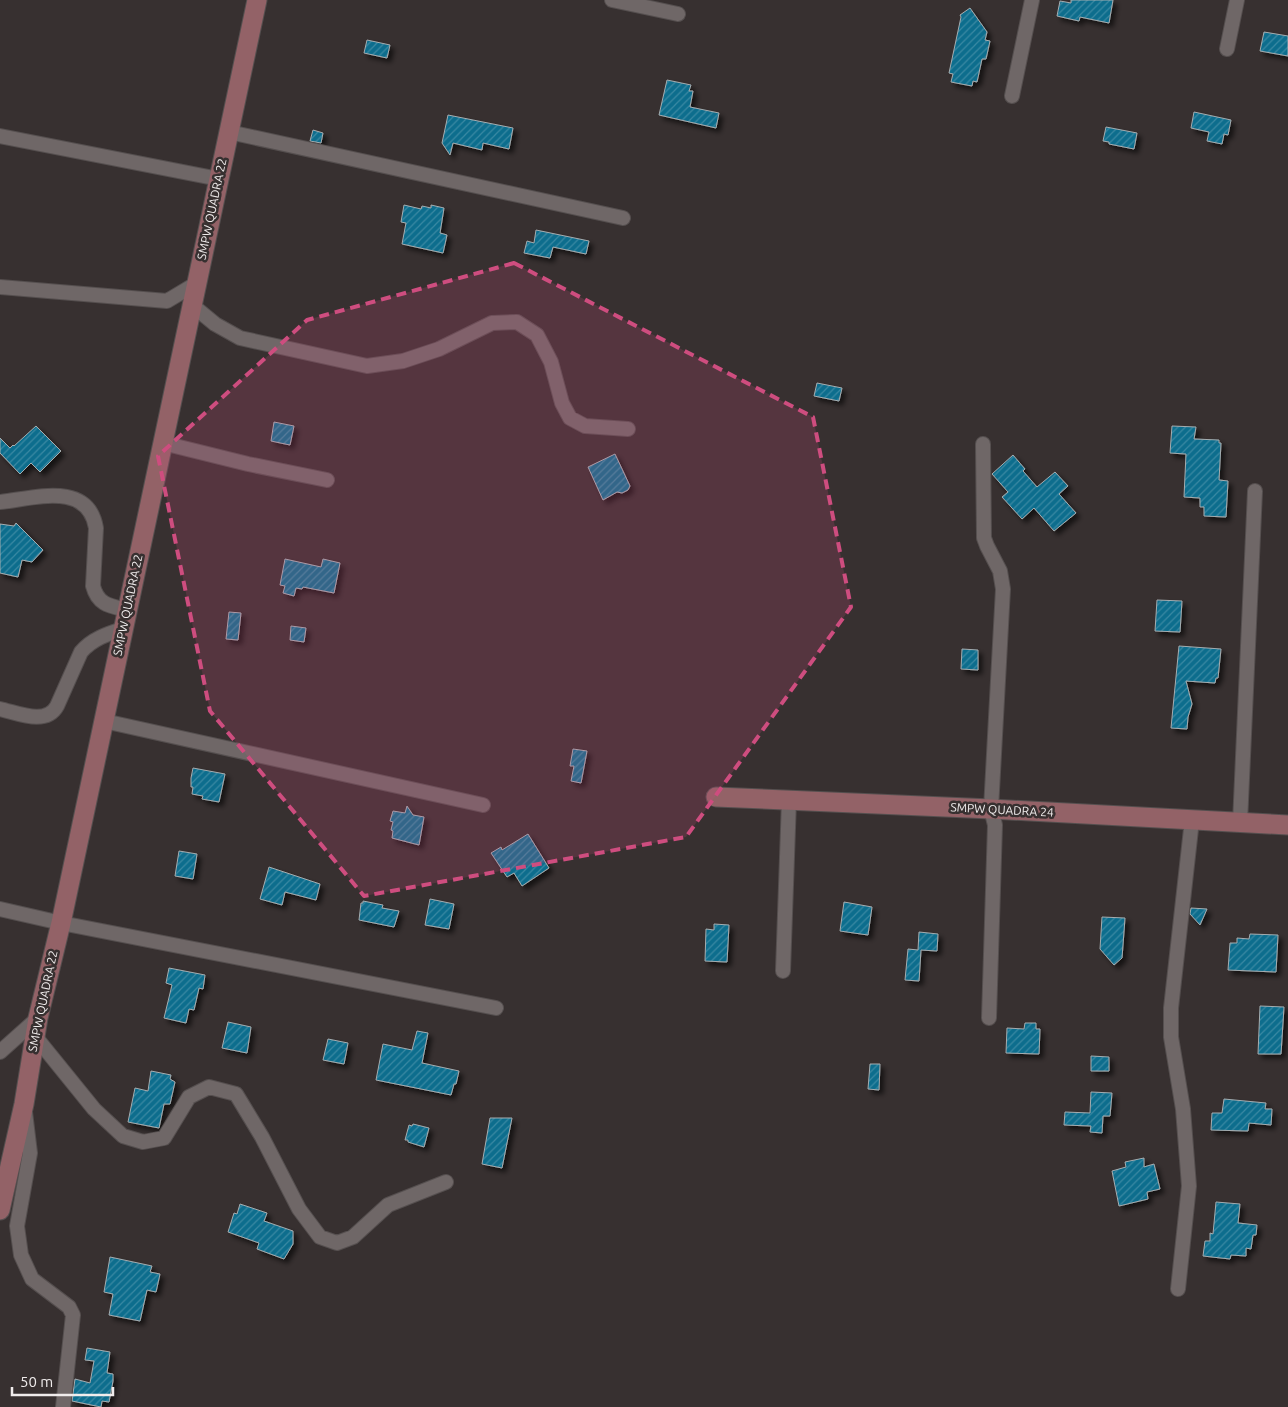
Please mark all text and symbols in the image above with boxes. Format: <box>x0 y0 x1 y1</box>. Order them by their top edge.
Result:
street label: SMPW QUADRA 22 <box>194 157 229 261</box>
street label: SMPW QUADRA 22 <box>110 553 145 657</box>
street label: SMPW QUADRA 24 <box>950 800 1054 819</box>
street label: SMPW QUADRA 22 <box>25 949 60 1053</box>
scale bar <box>12 1364 114 1396</box>
text: 50 m <box>20 1373 53 1390</box>

